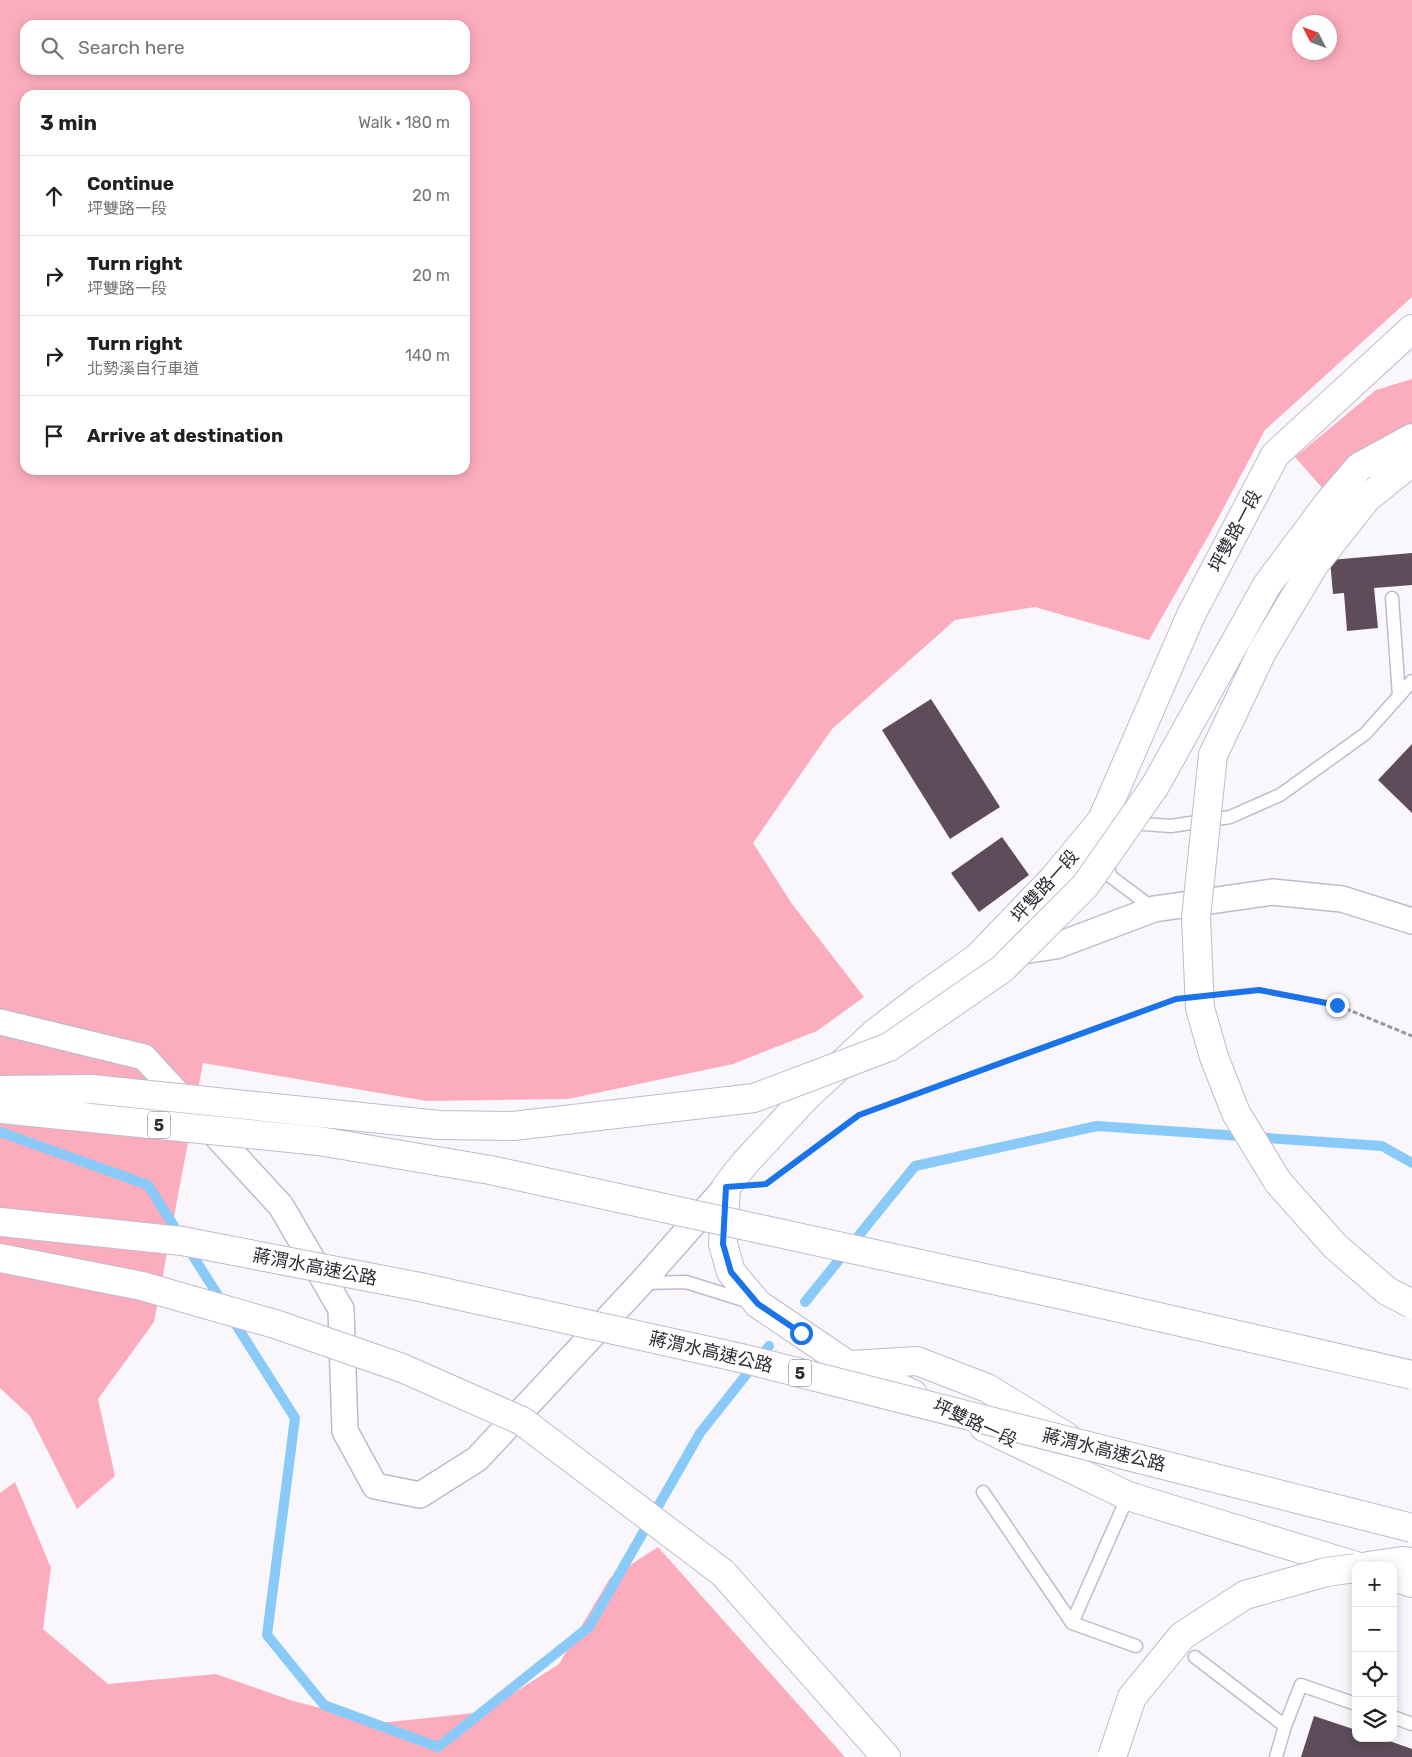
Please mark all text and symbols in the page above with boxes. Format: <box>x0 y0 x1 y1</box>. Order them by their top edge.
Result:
north arrow <box>1292 15 1337 60</box>
search box <box>20 20 470 75</box>
icon: search <box>38 34 66 62</box>
text: Search here <box>78 36 185 59</box>
text: 3 min <box>40 110 97 135</box>
text: Walk · 180 m <box>358 113 450 132</box>
text: Continue <box>87 172 174 195</box>
icon: ahead <box>40 182 68 210</box>
text: 20 m <box>412 186 450 205</box>
text: 坪雙路一段 <box>87 199 167 218</box>
text: Turn right <box>87 252 182 275</box>
icon: right <box>40 262 68 290</box>
text: 20 m <box>412 266 450 285</box>
text: 坪雙路一段 <box>87 279 167 298</box>
text: Turn right <box>87 332 182 355</box>
icon: right <box>40 342 68 370</box>
text: 140 m <box>405 346 450 365</box>
text: 北勢溪自行車道 <box>87 359 199 378</box>
icon: arrive <box>40 422 68 450</box>
text: Arrive at destination <box>87 424 283 447</box>
street label: 坪雙路一段 <box>1204 486 1266 576</box>
street label: 坪雙路一段 <box>1007 845 1083 927</box>
route end <box>1326 994 1349 1017</box>
road number: 5 <box>148 1112 170 1138</box>
street label: 蔣渭水高速公路 <box>251 1244 379 1290</box>
route start <box>790 1322 813 1345</box>
street label: 蔣渭水高速公路 <box>647 1327 775 1377</box>
road number: 5 <box>789 1360 811 1386</box>
street label: 坪雙路一段 <box>930 1394 1020 1452</box>
street label: 蔣渭水高速公路 <box>1040 1424 1168 1476</box>
map controls <box>1352 1562 1397 1742</box>
button: + <box>1352 1562 1397 1607</box>
button: − <box>1352 1607 1397 1652</box>
button: locate <box>1352 1652 1397 1697</box>
button: layers <box>1352 1697 1397 1742</box>

